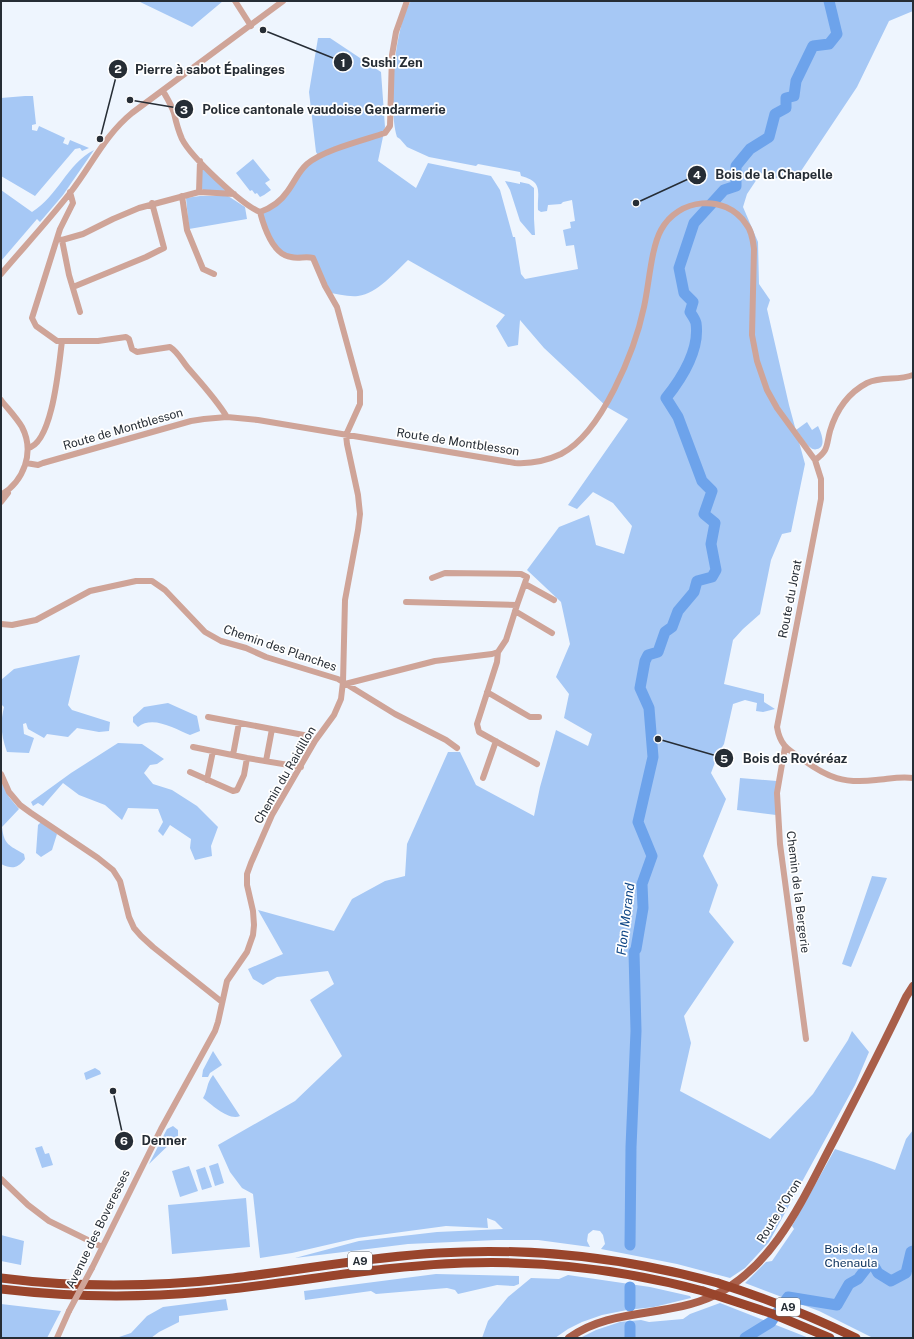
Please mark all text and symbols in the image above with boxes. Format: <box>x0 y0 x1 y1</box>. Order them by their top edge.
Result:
callout: Sushi Zen <box>333 50 430 75</box>
text: Sushi Zen <box>361 55 423 70</box>
text: 1 <box>340 56 346 70</box>
callout: Pierre à sabot Épalinges <box>108 57 293 82</box>
text: Pierre à sabot Épalinges <box>135 61 285 77</box>
text: 2 <box>114 62 122 76</box>
callout: Police cantonale vaudoise Gendarmerie <box>174 97 454 122</box>
text: Police cantonale vaudoise Gendarmerie <box>202 102 446 117</box>
text: 3 <box>180 103 188 117</box>
callout: Bois de la Chapelle <box>687 162 841 187</box>
text: Bois de la Chapelle <box>715 167 833 182</box>
text: 4 <box>693 168 701 182</box>
street label: Route de Montblesson <box>61 405 185 453</box>
street label: Route de Montblesson <box>396 425 520 459</box>
street label: Route du Jorat <box>776 558 805 639</box>
street label: Chemin des Planches <box>221 622 339 674</box>
street label: Chemin du Raidillon <box>251 724 319 826</box>
callout: Bois de Rovéréaz <box>714 746 855 771</box>
text: Bois de Rovéréaz <box>743 751 848 766</box>
text: 5 <box>720 752 728 766</box>
street label: Chemin de la Bergerie <box>784 830 812 954</box>
water label: Flon Morand <box>614 881 637 956</box>
callout: Denner <box>114 1128 195 1153</box>
text: Denner <box>141 1133 187 1148</box>
text: 6 <box>120 1134 128 1148</box>
street label: Avenue des Boveresses <box>63 1167 133 1291</box>
street label: Route d'Oron <box>754 1176 804 1246</box>
park label: Bois de la Chenaula <box>824 1242 878 1270</box>
road number: A9 <box>348 1252 372 1270</box>
road number: A9 <box>776 1298 800 1316</box>

